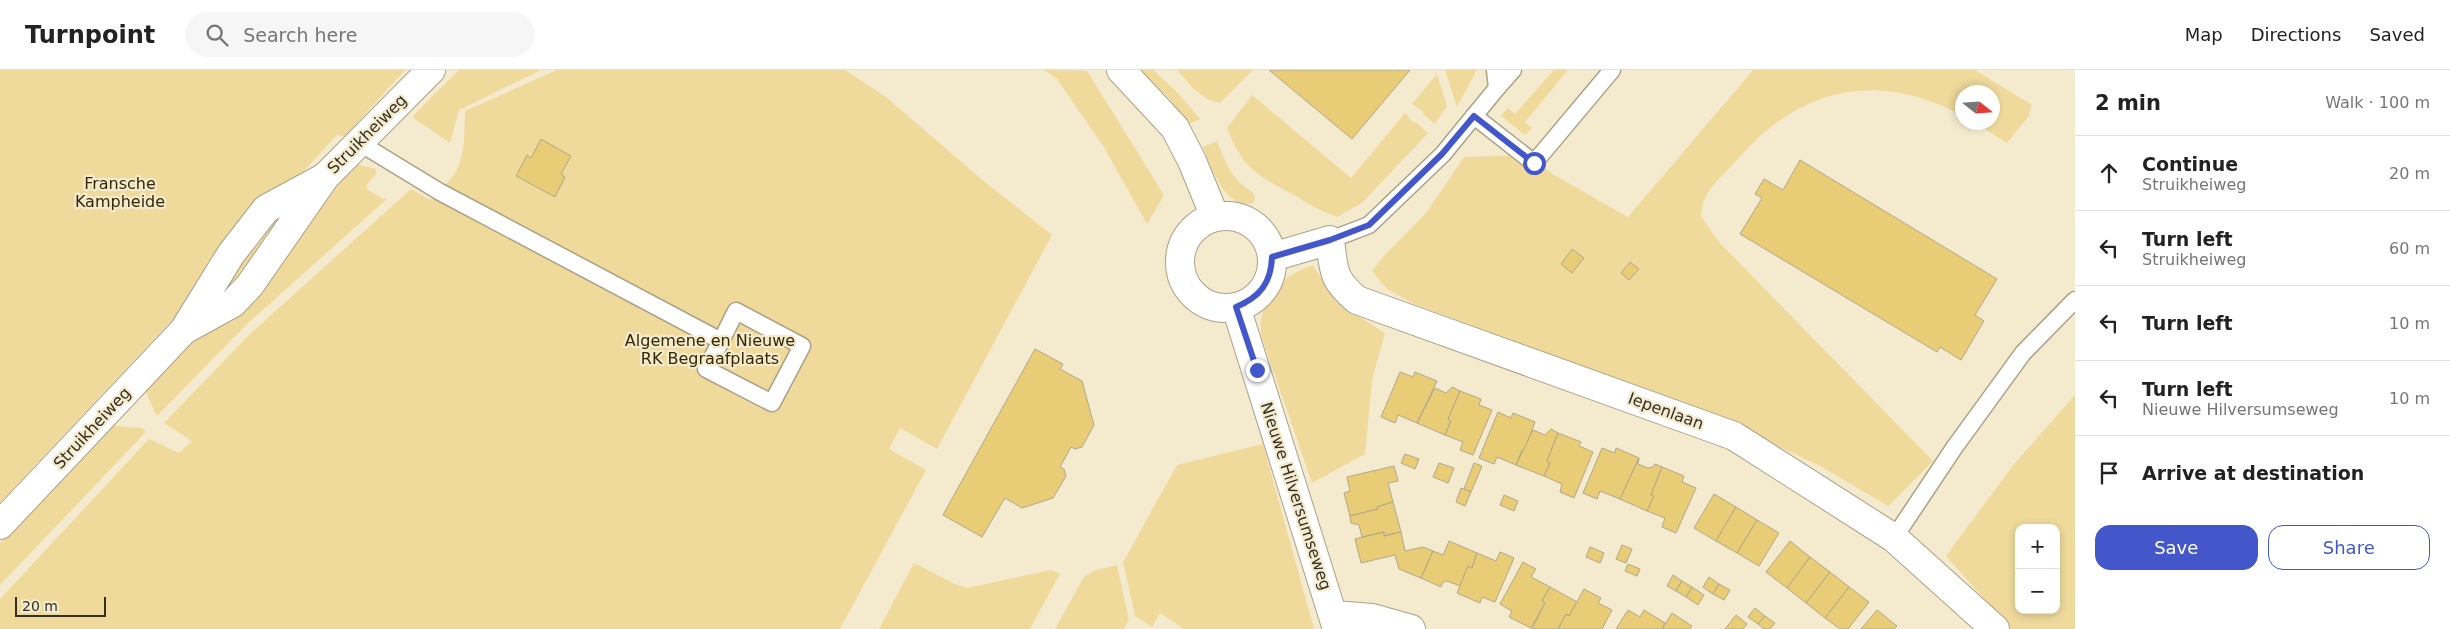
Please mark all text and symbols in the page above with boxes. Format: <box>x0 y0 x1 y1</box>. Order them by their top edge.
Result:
search box <box>185 12 535 57</box>
text: Turnpoint <box>25 21 155 49</box>
icon: search <box>203 21 231 49</box>
text: Search here <box>243 24 357 46</box>
text: Map <box>2185 24 2223 45</box>
text: Directions <box>2251 24 2341 45</box>
text: Saved <box>2369 24 2425 45</box>
north arrow <box>1955 85 2000 130</box>
street label: Struikheiweg <box>323 90 411 178</box>
text: 2 min <box>2095 91 2161 115</box>
text: Walk · 100 m <box>2325 93 2430 112</box>
route start <box>1523 152 1546 175</box>
text: Continue <box>2142 153 2238 175</box>
icon: ahead <box>2095 159 2123 187</box>
text: 20 m <box>2389 164 2430 183</box>
park label: Fransche Kampheide <box>75 174 165 211</box>
text: Struikheiweg <box>2142 175 2246 194</box>
text: Turn left <box>2142 228 2233 250</box>
icon: left <box>2095 234 2123 262</box>
text: 60 m <box>2389 239 2430 258</box>
text: Struikheiweg <box>2142 250 2246 269</box>
icon: left <box>2095 309 2123 337</box>
text: Turn left <box>2142 312 2233 334</box>
text: 10 m <box>2389 314 2430 333</box>
park label: Algemene en Nieuwe RK Begraafplaats <box>625 331 795 368</box>
route end <box>1246 359 1269 382</box>
text: Turn left <box>2142 378 2233 400</box>
street label: Struikheiweg <box>49 383 135 473</box>
icon: left <box>2095 384 2123 412</box>
street label: Iepenlaan <box>1626 389 1706 433</box>
text: 10 m <box>2389 389 2430 408</box>
street label: Nieuwe Hilversumseweg <box>1257 400 1335 592</box>
text: Nieuwe Hilversumseweg <box>2142 400 2339 419</box>
icon: arrive <box>2095 459 2123 487</box>
text: Arrive at destination <box>2142 462 2364 484</box>
map controls <box>2015 524 2060 614</box>
button: + <box>2015 524 2060 569</box>
button: Save <box>2095 525 2258 570</box>
button: Share <box>2268 525 2430 570</box>
button: − <box>2015 569 2060 614</box>
scale bar <box>15 594 106 617</box>
text: 20 m <box>22 598 58 614</box>

